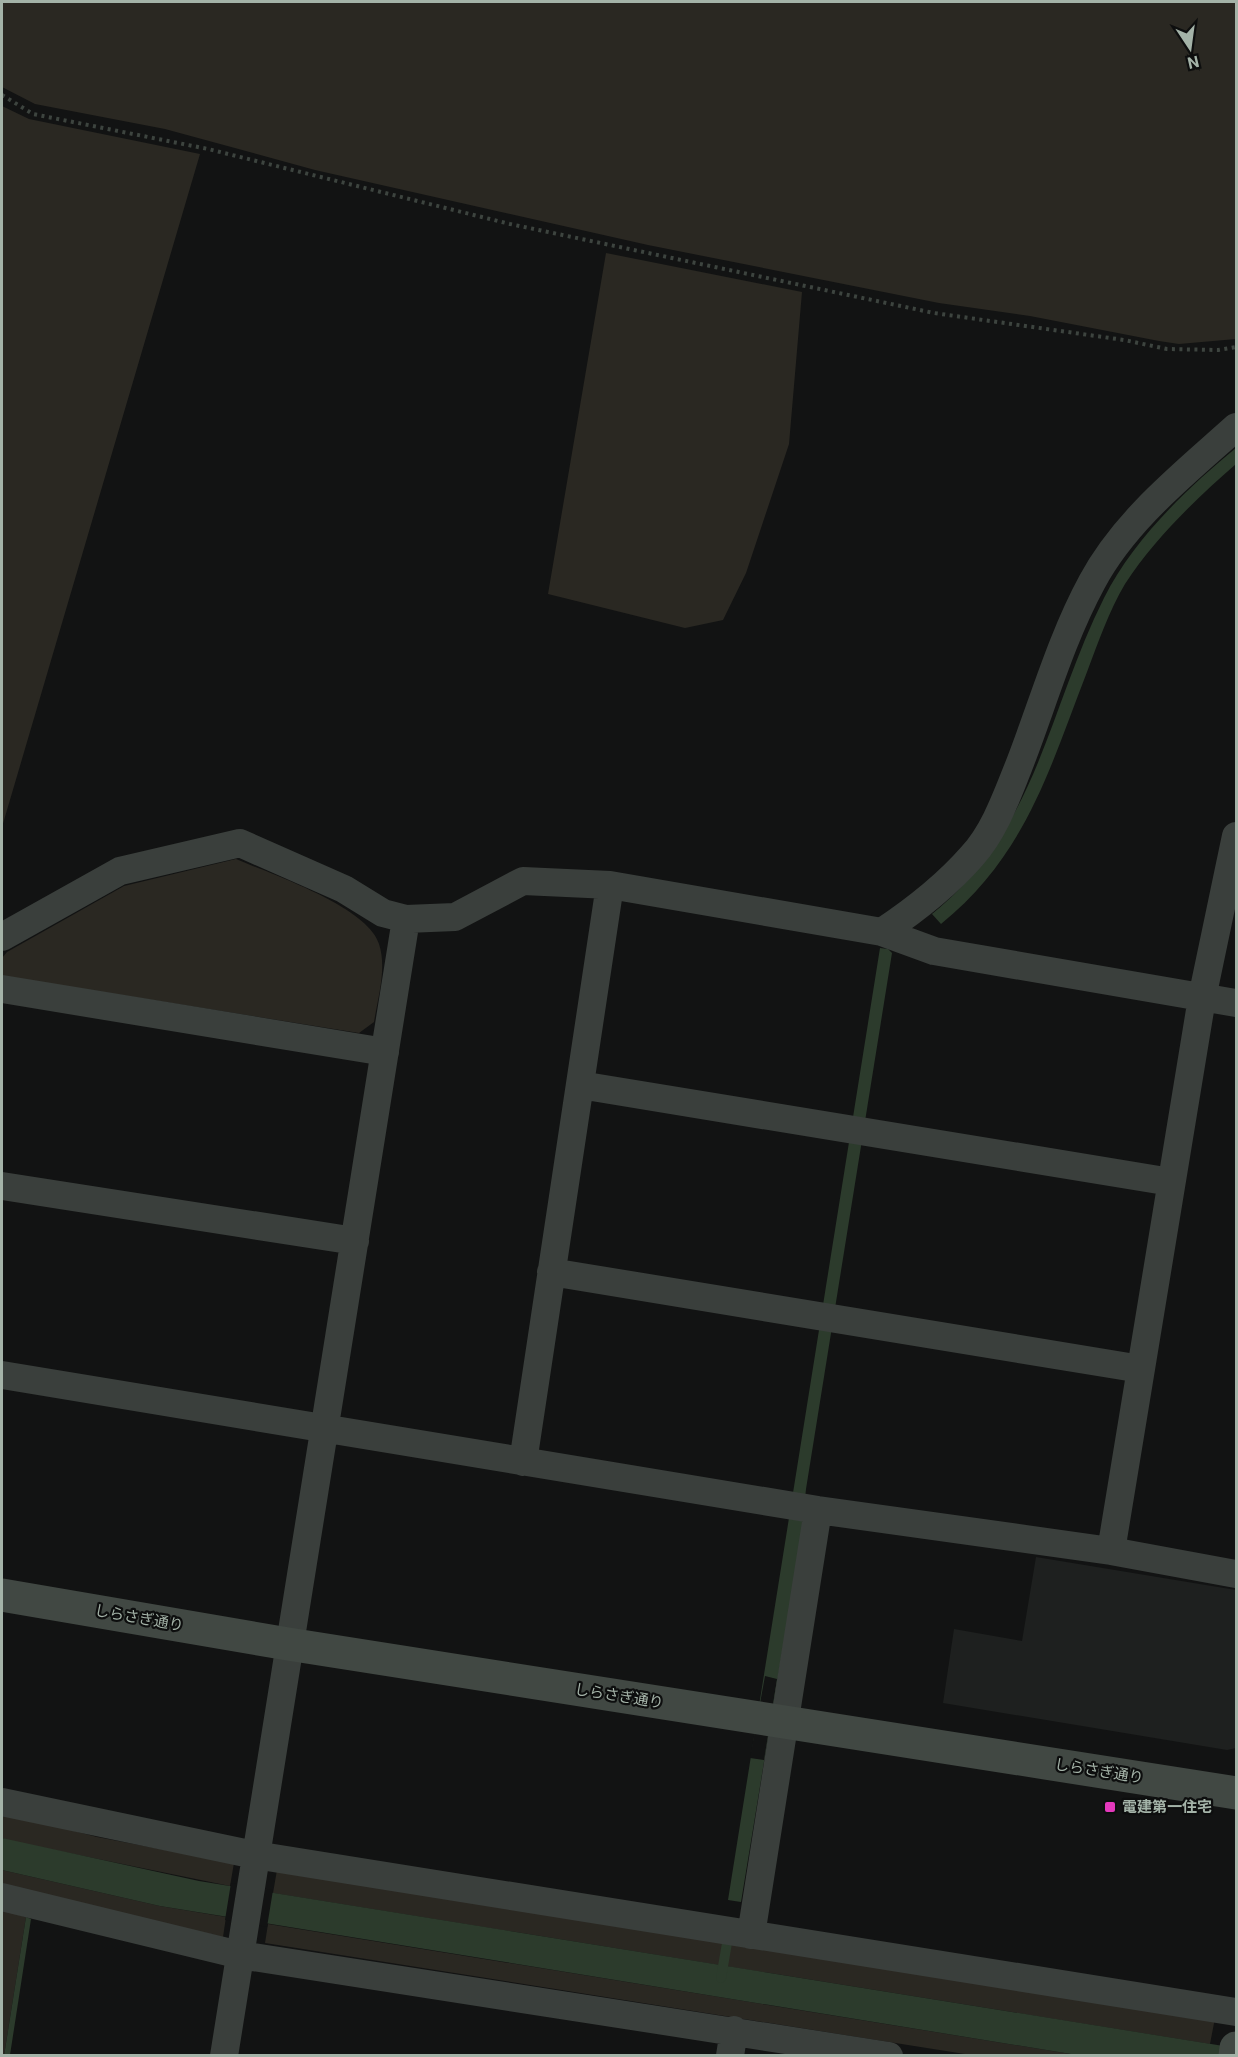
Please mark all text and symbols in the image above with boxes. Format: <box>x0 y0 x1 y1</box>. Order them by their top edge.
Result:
north arrow <box>1160 18 1220 78</box>
text: N <box>1186 52 1201 73</box>
street label: しらさぎ通り <box>93 1601 185 1635</box>
street label: しらさぎ通り <box>573 1680 665 1712</box>
street label: しらさぎ通り <box>1053 1755 1145 1787</box>
place label: 電建第一住宅 <box>1122 1798 1212 1816</box>
marker: 電建第一住宅 <box>1103 1800 1117 1814</box>

